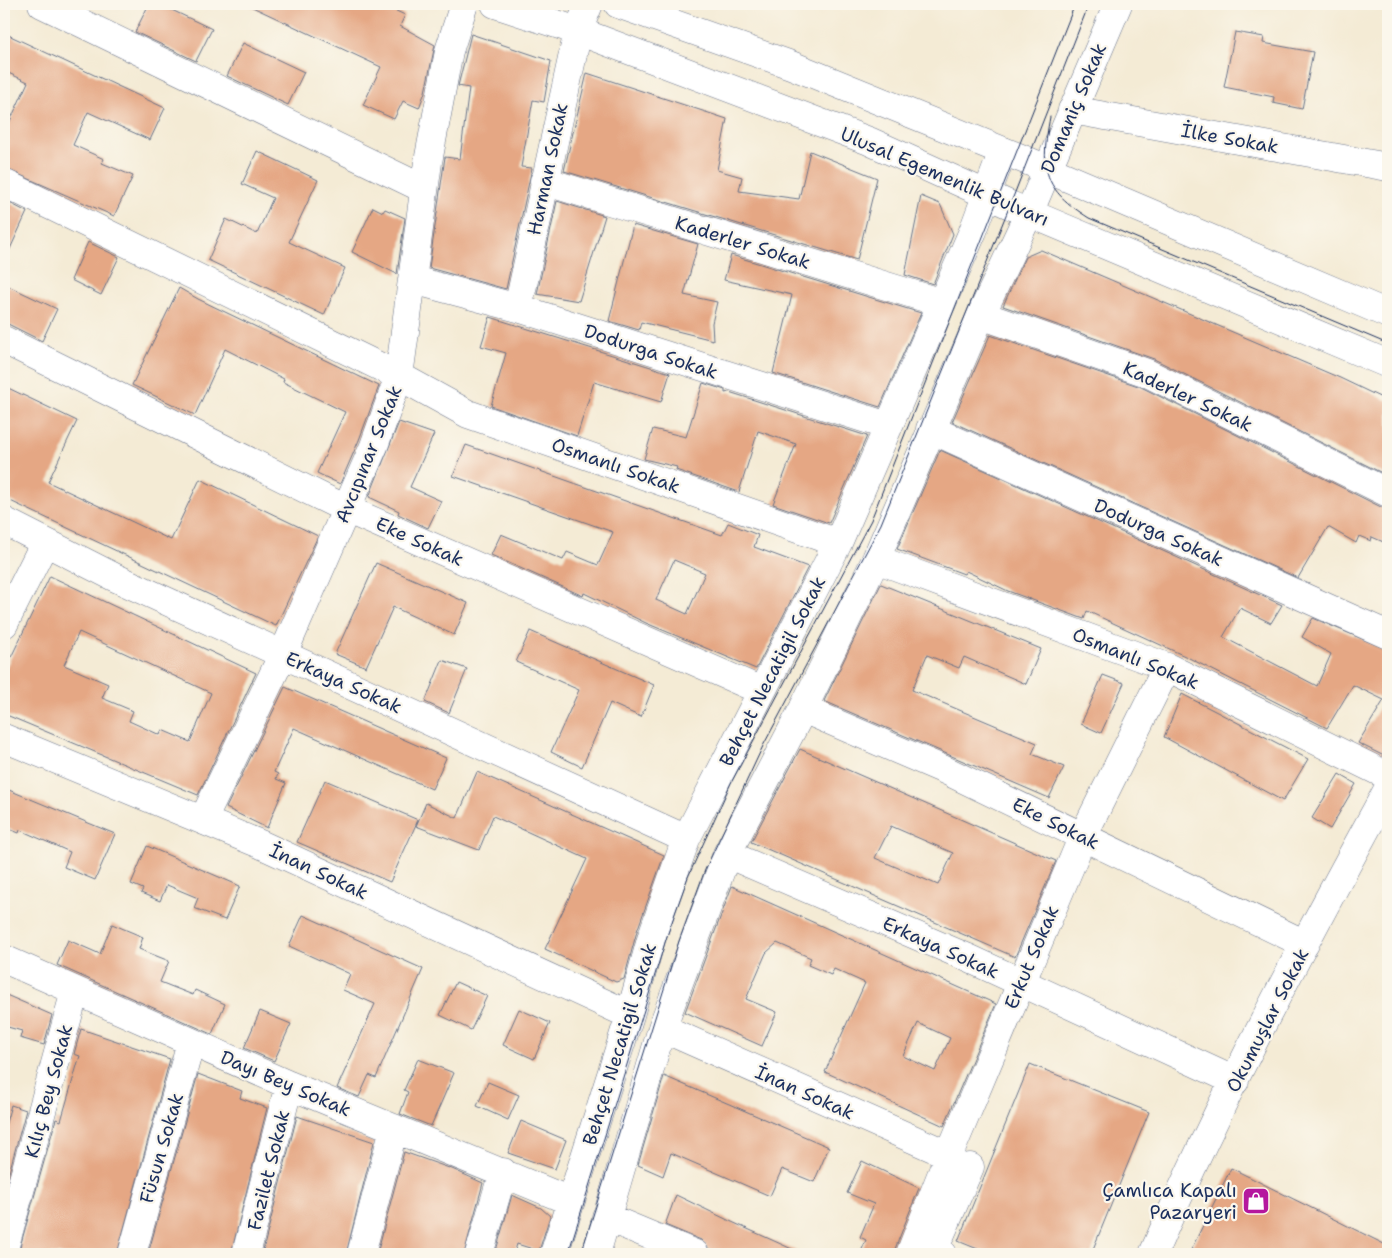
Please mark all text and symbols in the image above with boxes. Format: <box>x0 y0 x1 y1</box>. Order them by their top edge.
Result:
street label: Domaniç Sokak <box>1035 39 1112 177</box>
street label: Harman Sokak <box>521 101 574 237</box>
street label: İlke Sokak <box>1179 118 1281 159</box>
street label: Ulusal Egemenlik Bulvarı <box>837 121 1053 232</box>
street label: Kaderler Sokak <box>672 210 814 275</box>
street label: Dodurga Sokak <box>581 318 721 385</box>
street label: Kaderler Sokak <box>1119 355 1257 437</box>
street label: Avcıpınar Sokak <box>329 381 408 527</box>
street label: Osmanlı Sokak <box>548 432 684 499</box>
street label: Dodurga Sokak <box>1090 493 1228 572</box>
street label: Eke Sokak <box>372 511 468 572</box>
street label: Behçet Necatigil Sokak <box>714 572 831 771</box>
street label: Osmanlı Sokak <box>1069 622 1203 695</box>
street label: Erkaya Sokak <box>282 646 406 719</box>
street label: Eke Sokak <box>1008 792 1103 855</box>
street label: İnan Sokak <box>265 838 372 905</box>
street label: Erkut Sokak <box>998 902 1065 1013</box>
street label: Erkaya Sokak <box>879 911 1003 984</box>
street label: Behçet Necatigil Sokak <box>577 940 662 1148</box>
street label: Okumuşlar Sokak <box>1220 944 1315 1096</box>
street label: Kılıç Bey Sokak <box>19 1021 78 1161</box>
street label: Dayı Bey Sokak <box>217 1045 355 1122</box>
street label: İnan Sokak <box>751 1059 858 1126</box>
street label: Füsun Sokak <box>134 1090 189 1206</box>
street label: Fazilet Sokak <box>241 1107 296 1233</box>
place label: Çamlıca Kapalı Pazaryeri <box>1102 1178 1237 1225</box>
shop icon: Çamlıca Kapalı Pazaryeri <box>1241 1186 1271 1216</box>

